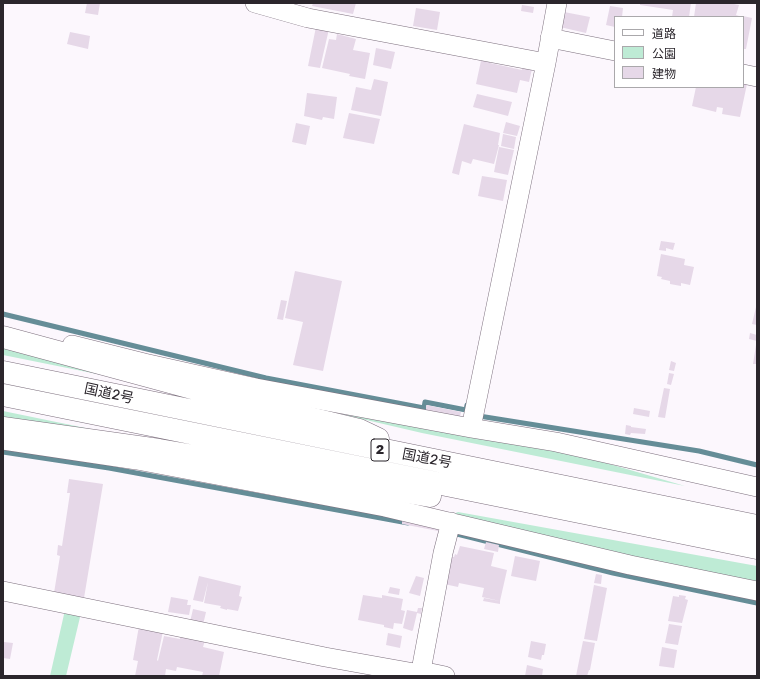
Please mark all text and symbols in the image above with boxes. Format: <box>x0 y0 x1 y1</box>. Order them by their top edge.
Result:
legend <box>614 16 744 88</box>
text: 道路 <box>652 27 676 41</box>
text: 公園 <box>652 47 676 61</box>
text: 建物 <box>652 67 676 81</box>
street label: 国道2号 <box>83 381 135 407</box>
road number: 2 <box>371 439 389 461</box>
street label: 国道2号 <box>401 446 453 472</box>

